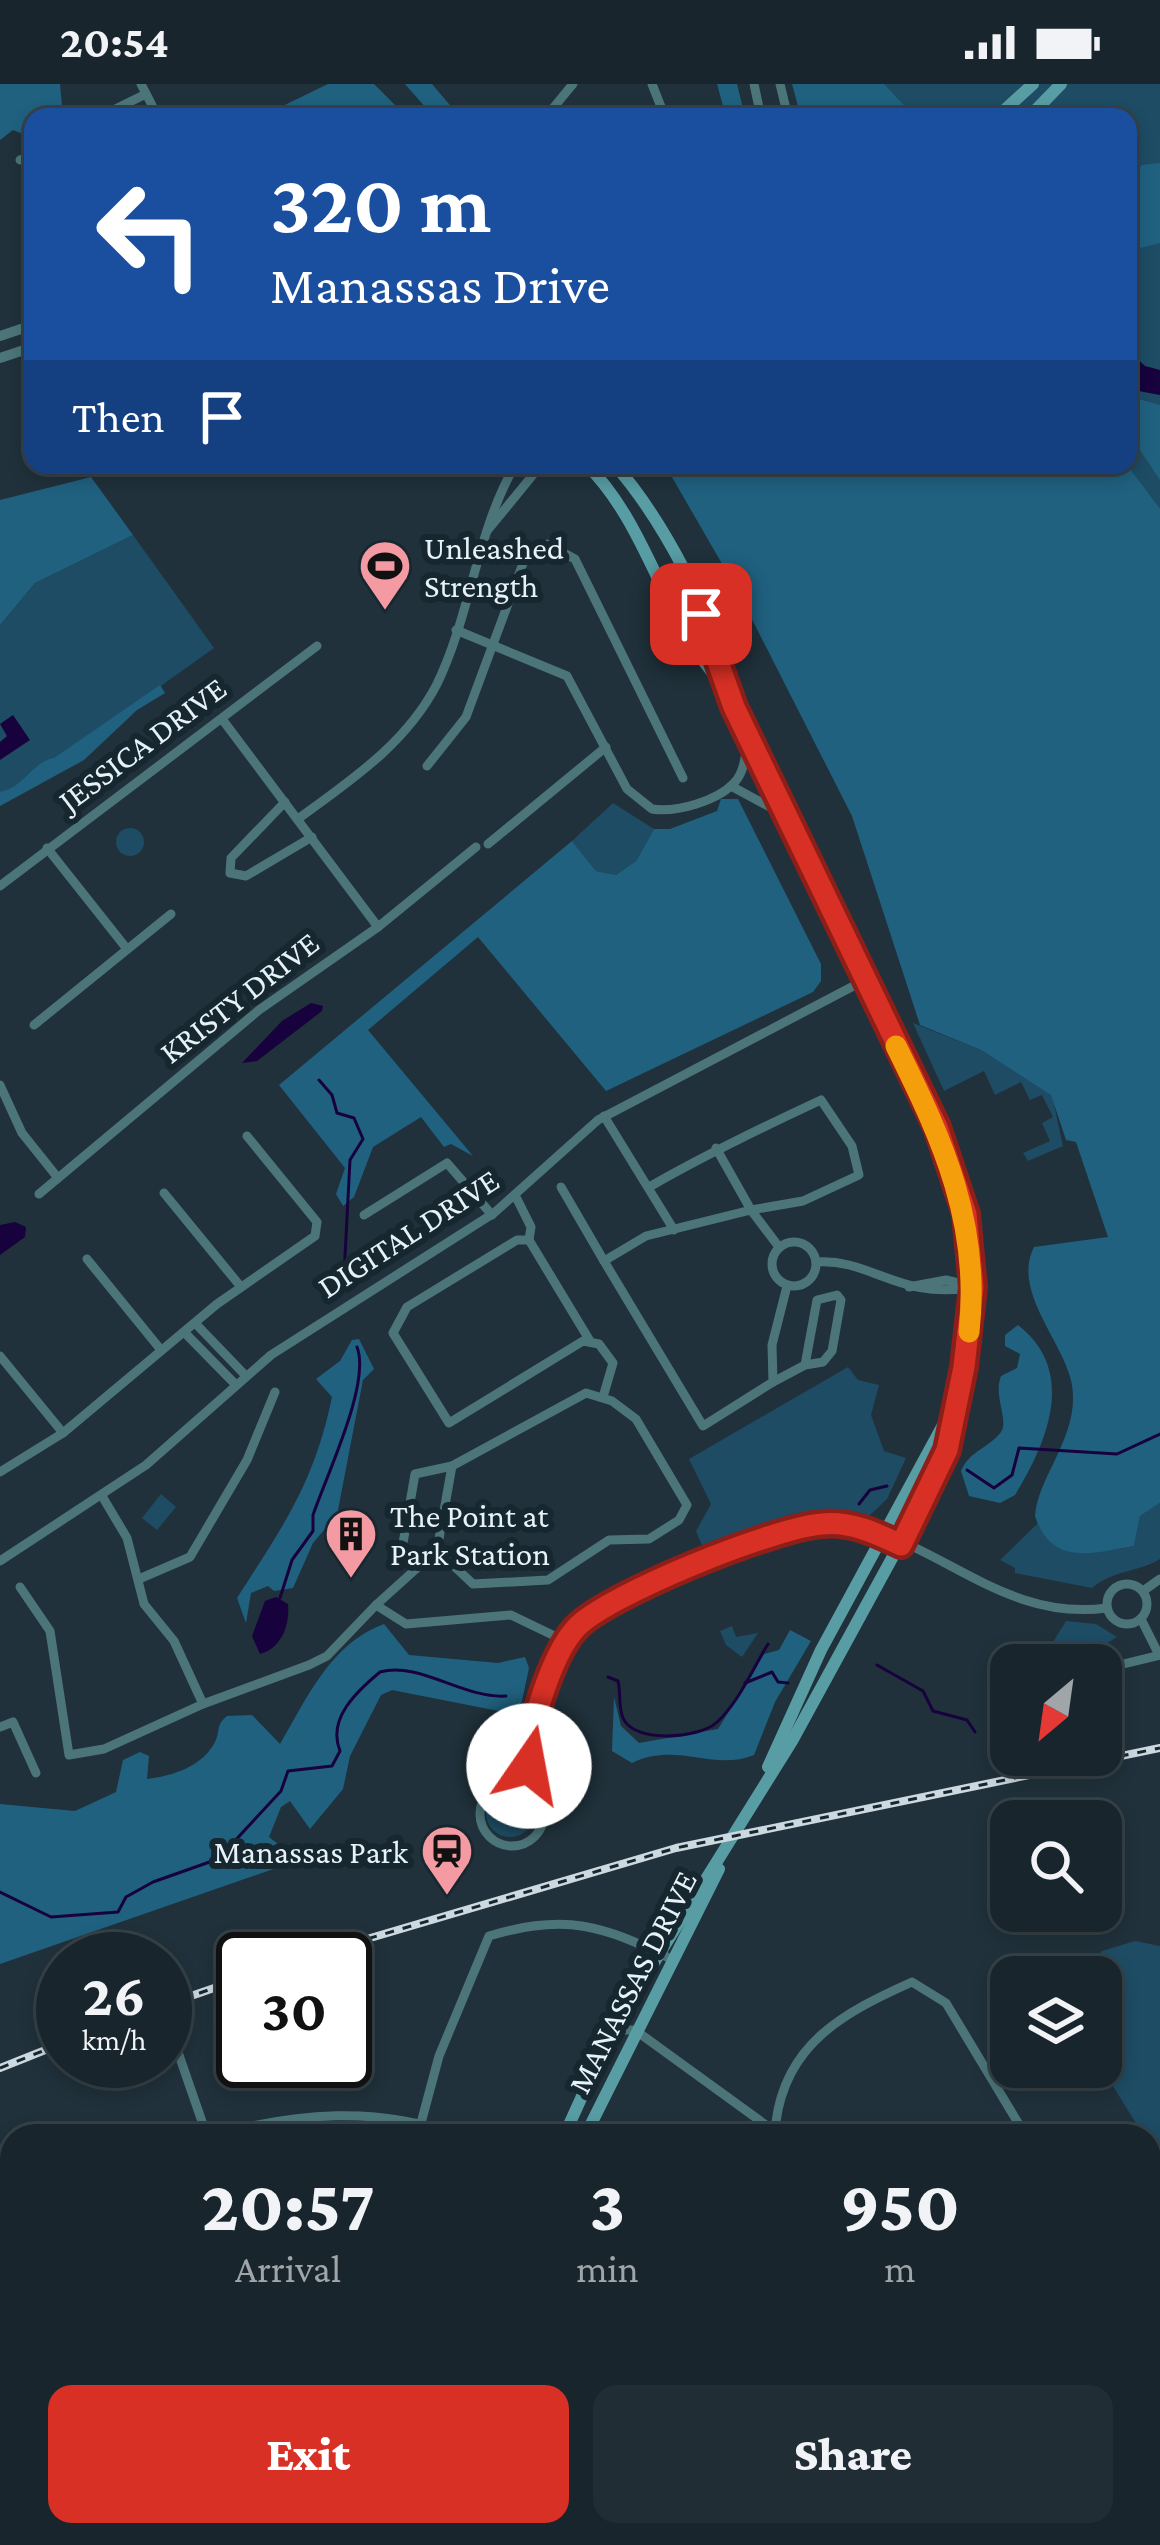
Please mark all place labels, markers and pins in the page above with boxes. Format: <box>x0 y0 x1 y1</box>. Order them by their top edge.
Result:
place label: Unleashed Strength <box>424 529 564 604</box>
sports icon: Unleashed Strength <box>357 538 413 612</box>
pin <box>650 563 752 665</box>
place label: The Point at Park Station <box>390 1497 550 1572</box>
building icon: The Point at Park Station <box>323 1506 379 1580</box>
station icon: Manassas Park <box>419 1823 475 1897</box>
place label: Manassas Park <box>213 1833 408 1870</box>

